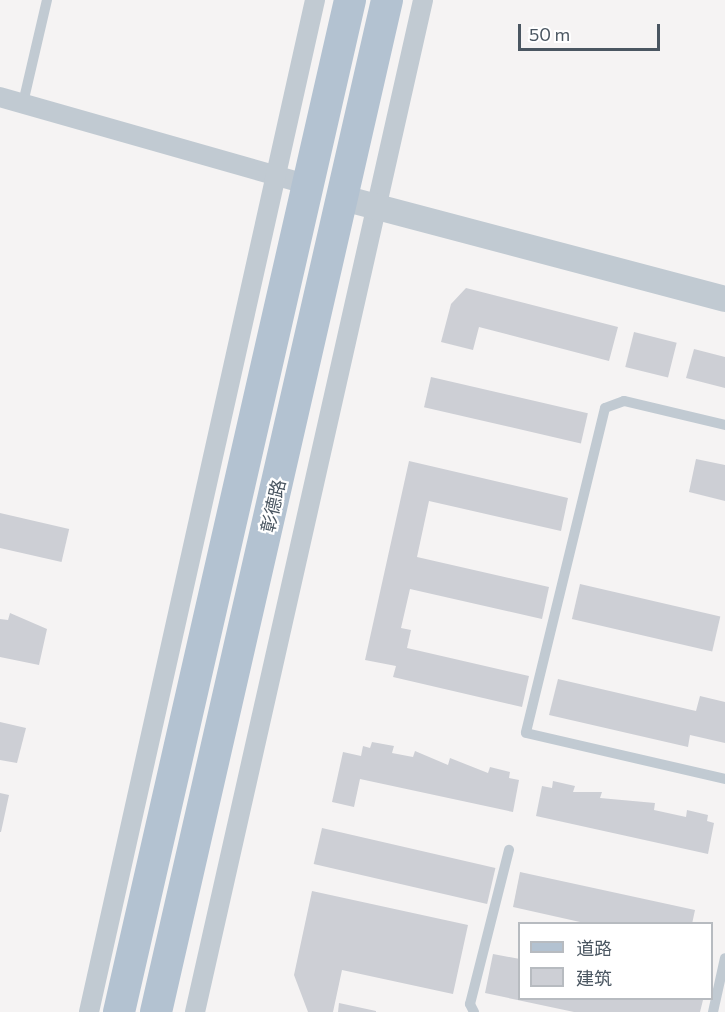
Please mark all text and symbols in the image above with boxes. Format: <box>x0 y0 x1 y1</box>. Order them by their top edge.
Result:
scale bar <box>521 12 664 50</box>
text: 50 m <box>529 23 570 45</box>
street label: 彰德路 <box>256 477 290 535</box>
legend <box>518 922 713 1000</box>
text: 道路 <box>576 937 612 959</box>
text: 建筑 <box>576 967 612 989</box>

